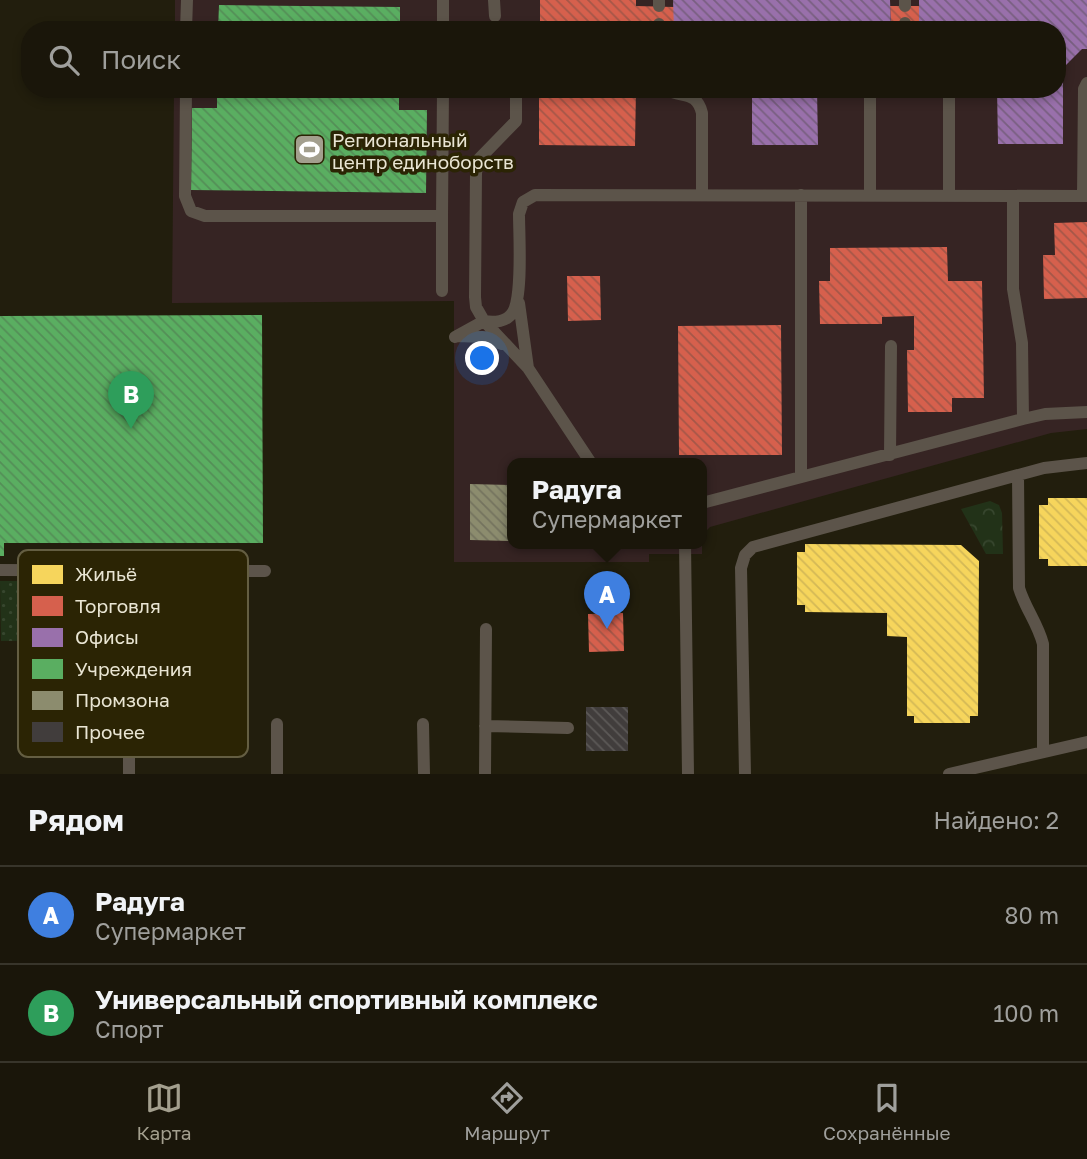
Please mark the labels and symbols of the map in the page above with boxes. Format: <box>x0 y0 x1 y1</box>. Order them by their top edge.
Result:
place label: Региональный центр единоборств <box>332 128 514 173</box>
sports icon: Региональный центр единоборств <box>292 133 326 167</box>
your location <box>465 341 499 375</box>
pin: B <box>108 371 154 429</box>
legend <box>18 550 248 757</box>
text: Жильё <box>75 562 137 585</box>
pin: A <box>584 571 630 629</box>
text: Торговля <box>75 594 161 617</box>
text: Офисы <box>75 625 139 648</box>
text: Учреждения <box>75 657 192 680</box>
text: Промзона <box>75 688 170 711</box>
text: Прочее <box>75 720 145 743</box>

